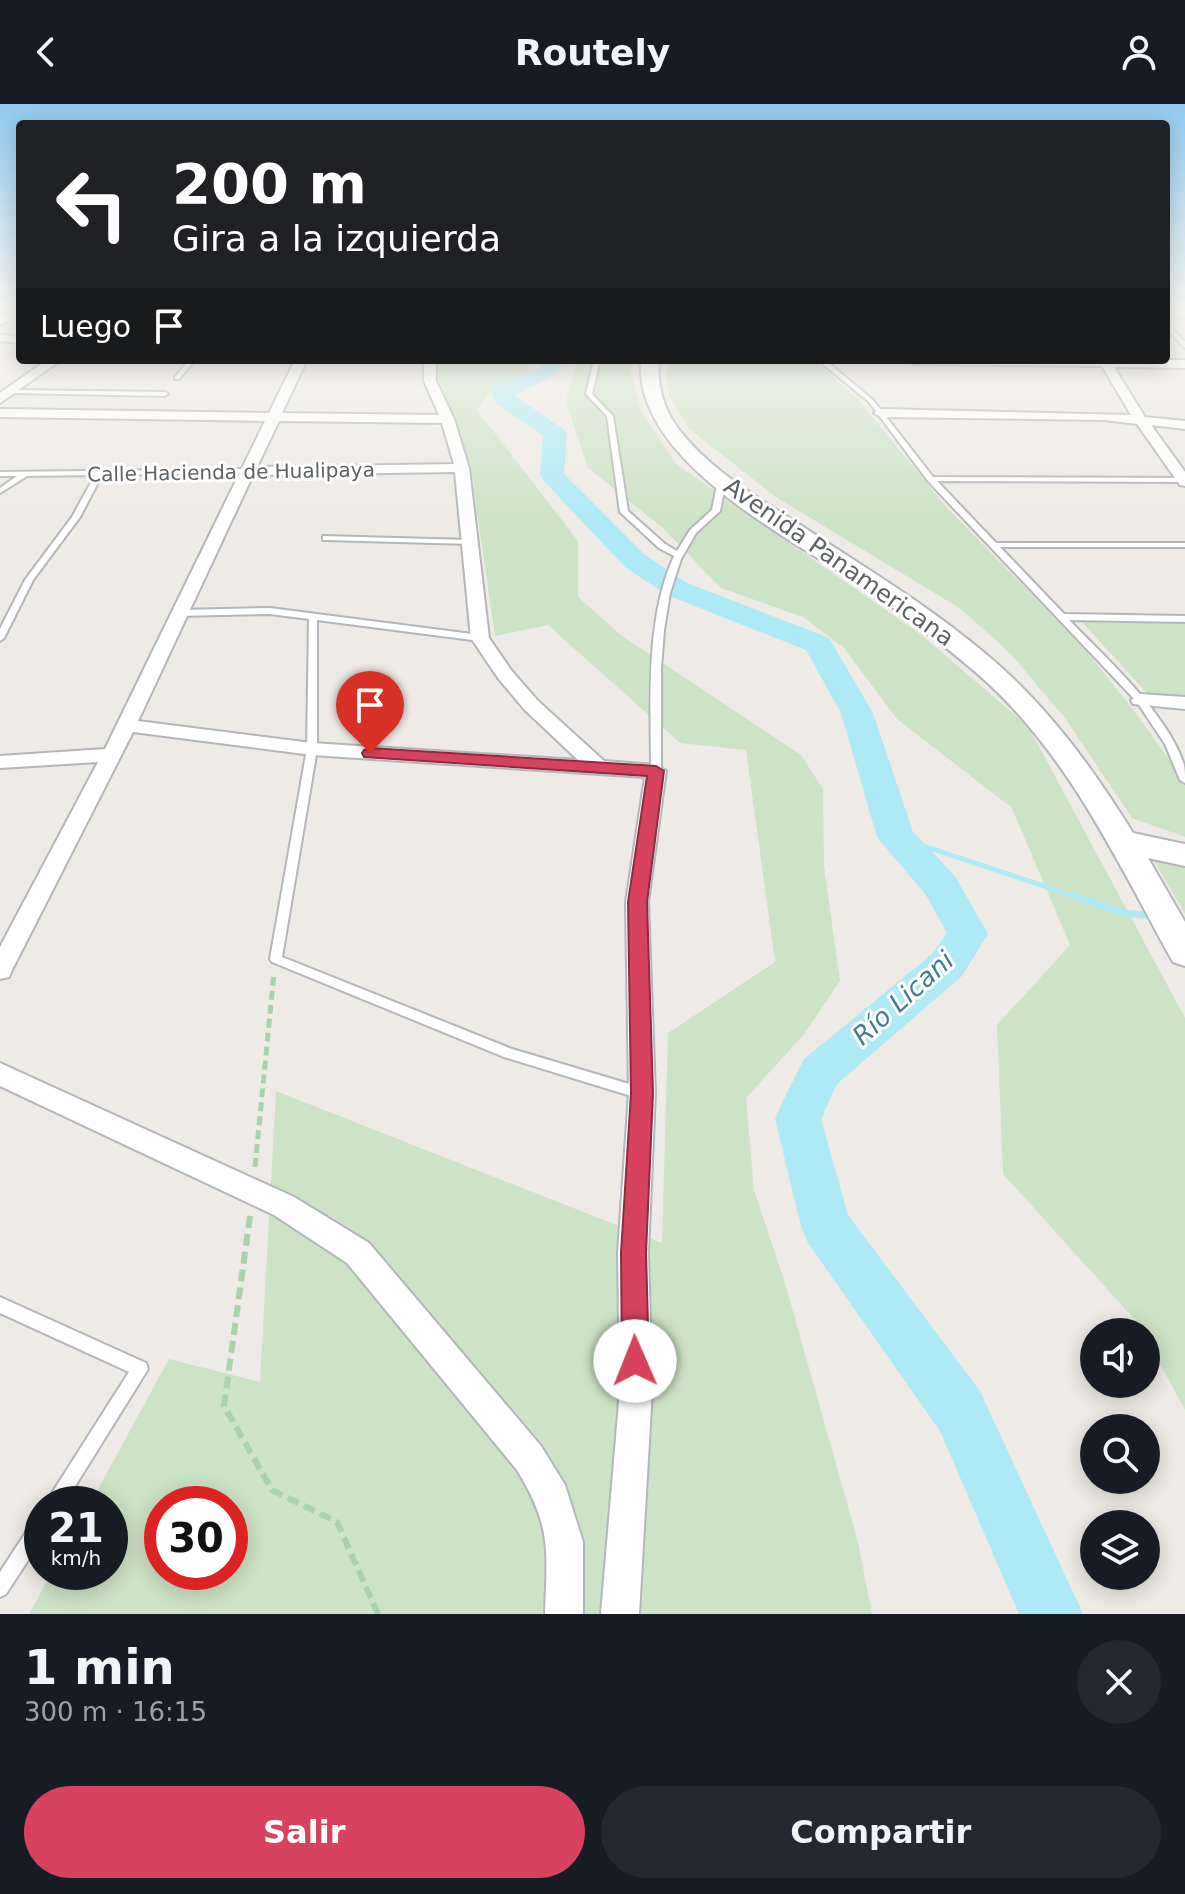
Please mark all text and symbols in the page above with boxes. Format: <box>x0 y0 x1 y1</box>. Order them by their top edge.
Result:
icon: back <box>24 30 68 74</box>
icon: person <box>1117 30 1161 74</box>
text: Routely <box>515 32 670 73</box>
text: 200 m <box>172 151 367 216</box>
icon: left <box>40 152 144 256</box>
text: Gira a la izquierda <box>172 218 501 259</box>
icon: arrive <box>147 304 191 348</box>
text: Luego <box>40 309 131 344</box>
street label: Calle Hacienda de Hualipaya <box>87 457 375 487</box>
street label: Avenida Panamericana <box>719 472 959 652</box>
pin <box>336 671 404 753</box>
icon: arrive <box>348 683 392 727</box>
water label: Río Licani <box>846 944 960 1051</box>
map controls <box>1080 1318 1160 1590</box>
button: sound <box>1080 1318 1160 1398</box>
position arrow <box>593 1319 677 1403</box>
button: search <box>1080 1414 1160 1494</box>
speed limit sign: 30 <box>144 1486 248 1590</box>
text: 21 <box>48 1505 104 1551</box>
button: layers <box>1080 1510 1160 1590</box>
text: km/h <box>51 1546 101 1570</box>
text: 1 min <box>24 1639 175 1695</box>
button: close <box>1077 1640 1161 1724</box>
text: 300 m · 16:15 <box>24 1697 207 1727</box>
button: Salir <box>24 1786 585 1878</box>
button: Compartir <box>601 1786 1161 1878</box>

